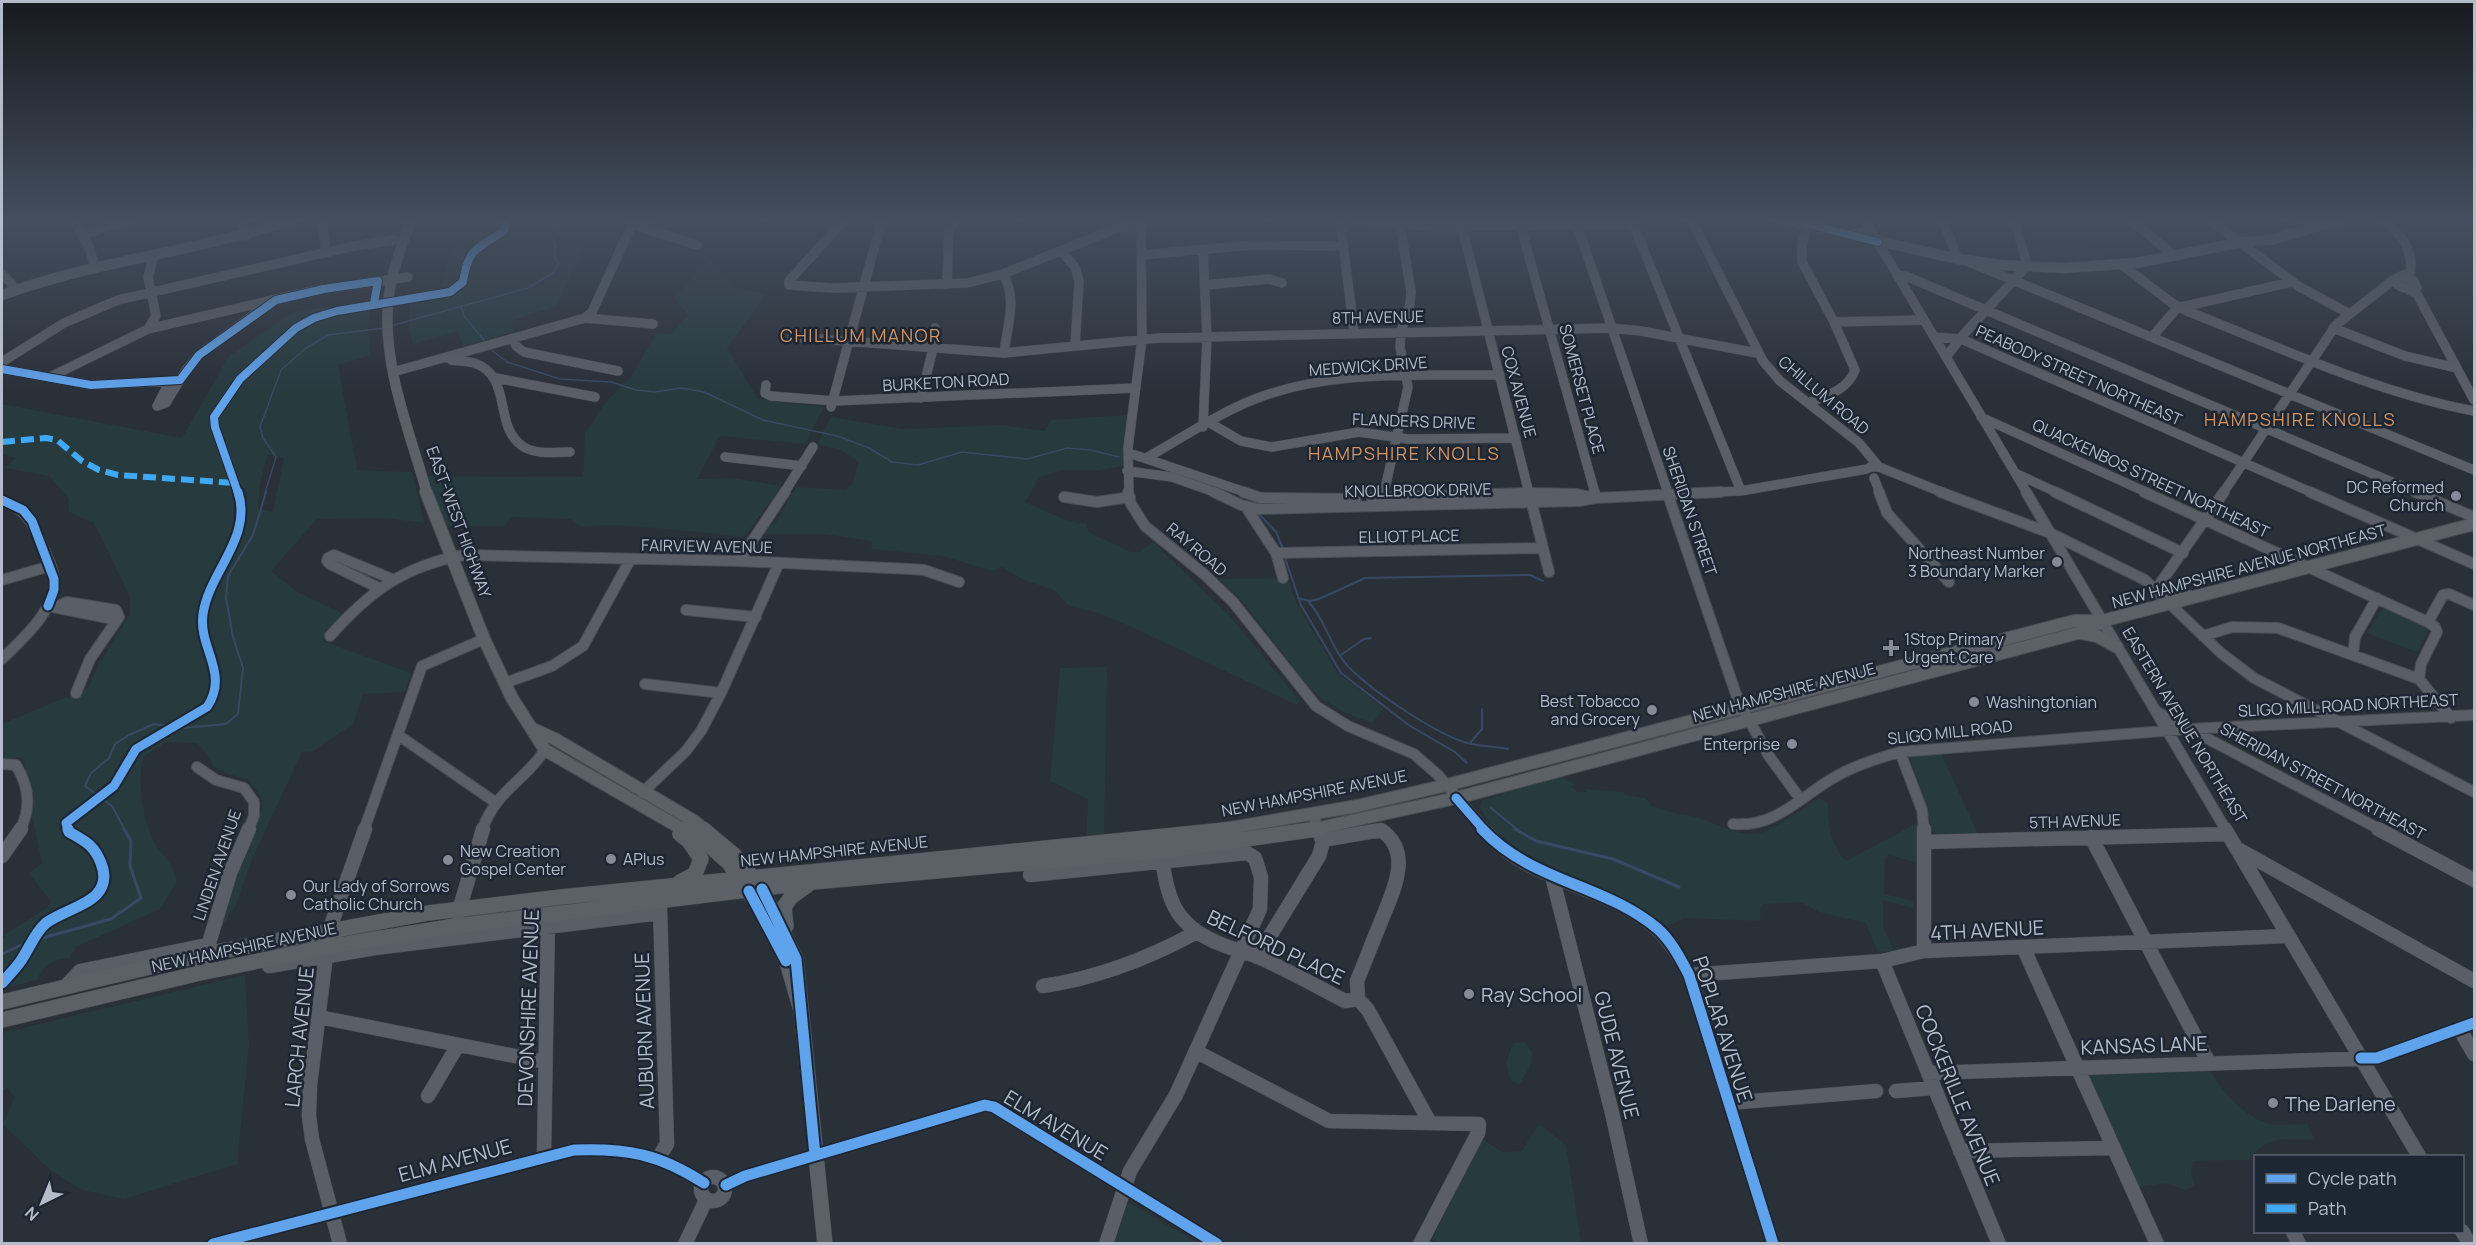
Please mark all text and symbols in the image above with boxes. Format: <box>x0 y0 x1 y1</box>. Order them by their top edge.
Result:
street label: 8TH AVENUE <box>1332 305 1424 329</box>
street label: PEABODY STREET NORTHEAST <box>1972 320 2186 431</box>
street label: SOMERSET PLACE <box>1554 322 1610 456</box>
district label: CHILLUM MANOR <box>780 323 942 347</box>
street label: COX AVENUE <box>1496 344 1542 440</box>
street label: CHILLUM ROAD <box>1774 350 1874 440</box>
street label: MEDWICK DRIVE <box>1308 351 1428 381</box>
street label: BURKETON ROAD <box>882 368 1010 396</box>
district label: HAMPSHIRE KNOLLS <box>2204 407 2396 431</box>
street label: FLANDERS DRIVE <box>1352 408 1476 434</box>
street label: QUACKENBOS STREET NORTHEAST <box>2029 413 2273 543</box>
district label: HAMPSHIRE KNOLLS <box>1308 441 1500 465</box>
street label: EAST-WEST HIGHWAY <box>421 443 497 601</box>
street label: SHERIDAN STREET <box>1657 443 1723 579</box>
place label: DC Reformed Church <box>2346 476 2444 516</box>
street label: KNOLLBROOK DRIVE <box>1344 478 1492 502</box>
marker: DC Reformed Church <box>2449 489 2463 503</box>
street label: RAY ROAD <box>1162 517 1232 581</box>
street label: NEW HAMPSHIRE AVENUE NORTHEAST <box>2109 519 2389 613</box>
street label: ELLIOT PLACE <box>1358 524 1460 548</box>
street label: FAIRVIEW AVENUE <box>641 534 773 558</box>
place label: Northeast Number 3 Boundary Marker <box>1908 542 2045 582</box>
marker: Northeast Number 3 Boundary Marker <box>2050 555 2064 569</box>
street label: EASTERN AVENUE NORTHEAST <box>2118 623 2253 828</box>
place label: 1Stop Primary Urgent Care <box>1904 628 2005 668</box>
marker: 1Stop Primary Urgent Care <box>1882 639 1900 657</box>
street label: NEW HAMPSHIRE AVENUE <box>1690 657 1878 727</box>
street label: SLIGO MILL ROAD NORTHEAST <box>2237 688 2459 722</box>
place label: Best Tobacco and Grocery <box>1540 690 1641 730</box>
place label: Washingtonian <box>1986 691 2097 713</box>
marker: Washingtonian <box>1967 695 1981 709</box>
marker: Best Tobacco and Grocery <box>1645 703 1659 717</box>
street label: SLIGO MILL ROAD <box>1886 714 2014 750</box>
street label: SHERIDAN STREET NORTHEAST <box>2216 717 2430 845</box>
place label: Enterprise <box>1703 733 1780 755</box>
marker: Enterprise <box>1785 737 1799 751</box>
street label: NEW HAMPSHIRE AVENUE <box>1219 764 1409 822</box>
street label: LINDEN AVENUE <box>188 807 246 923</box>
street label: 5TH AVENUE <box>2029 808 2121 834</box>
street label: NEW HAMPSHIRE AVENUE <box>739 830 929 872</box>
place label: New Creation Gospel Center <box>460 840 566 880</box>
place label: APlus <box>623 848 664 870</box>
marker: APlus <box>604 852 618 866</box>
marker: New Creation Gospel Center <box>441 853 455 867</box>
place label: Our Lady of Sorrows Catholic Church <box>303 875 450 915</box>
marker: Our Lady of Sorrows Catholic Church <box>284 888 298 902</box>
street label: BELFORD PLACE <box>1203 903 1349 991</box>
street label: DEVONSHIRE AVENUE <box>511 909 545 1107</box>
street label: 4TH AVENUE <box>1929 914 2045 946</box>
street label: NEW HAMPSHIRE AVENUE <box>150 917 338 977</box>
street label: AUBURN AVENUE <box>628 952 660 1110</box>
street label: POPLAR AVENUE <box>1687 953 1759 1105</box>
street label: LARCH AVENUE <box>278 965 320 1109</box>
place label: Ray School <box>1481 981 1582 1008</box>
marker: Ray School <box>1462 987 1476 1001</box>
street label: GUDE AVENUE <box>1588 988 1646 1122</box>
street label: COCKERILLE AVENUE <box>1909 1000 2007 1190</box>
street label: KANSAS LANE <box>2080 1029 2208 1061</box>
street label: ELM AVENUE <box>999 1083 1113 1167</box>
place label: The Darlene <box>2285 1090 2396 1117</box>
marker: The Darlene <box>2266 1096 2280 1110</box>
street label: ELM AVENUE <box>395 1132 515 1188</box>
legend <box>2254 1155 2464 1233</box>
text: Cycle path <box>2308 1166 2397 1190</box>
north arrow <box>12 1173 72 1233</box>
text: Path <box>2308 1196 2346 1220</box>
text: N <box>20 1202 43 1226</box>

